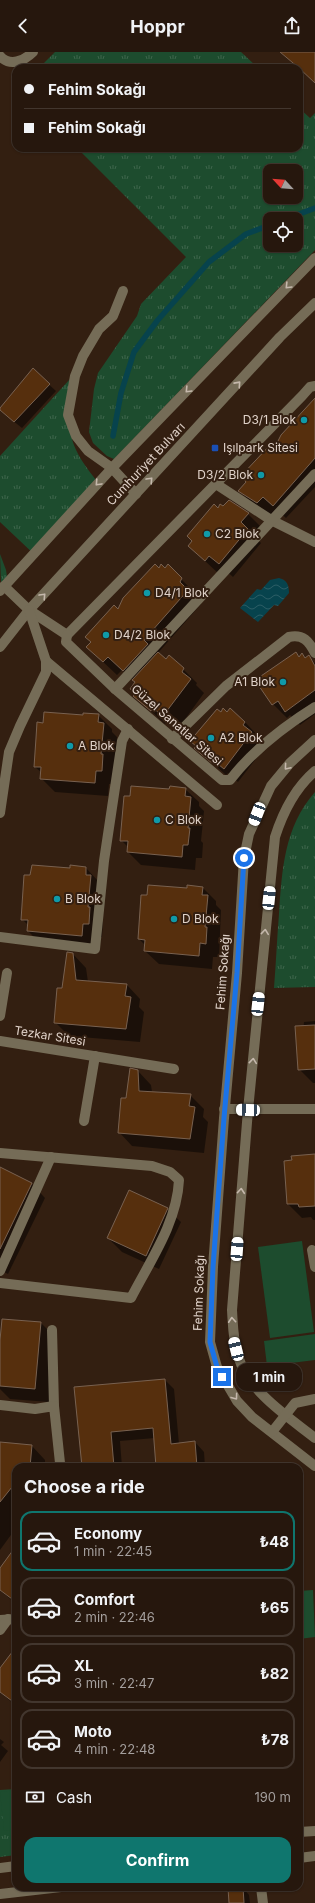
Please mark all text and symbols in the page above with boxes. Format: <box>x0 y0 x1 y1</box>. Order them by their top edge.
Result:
icon: back <box>12 15 34 37</box>
icon: share <box>281 15 303 37</box>
text: Hoppr <box>130 16 185 37</box>
text: Fehim Sokağı <box>48 80 146 99</box>
text: Fehim Sokağı <box>48 118 146 137</box>
north arrow <box>263 164 303 204</box>
map controls <box>263 164 303 252</box>
button: locate <box>263 212 303 252</box>
one-way arrow <box>285 281 293 289</box>
one-way arrow <box>233 381 240 389</box>
one-way arrow <box>185 385 193 393</box>
place label: D3/1 Blok <box>243 412 296 427</box>
marker: D3/1 Blok <box>299 415 309 425</box>
street label: Cumhuriyet Bulvarı <box>103 419 188 508</box>
place label: Işılpark Sitesi <box>223 440 298 455</box>
marker: Işılpark Sitesi <box>210 443 220 453</box>
place label: D3/2 Blok <box>197 467 253 482</box>
marker: D3/2 Blok <box>256 470 266 480</box>
one-way arrow <box>145 477 152 485</box>
one-way arrow <box>95 479 102 486</box>
place label: C2 Blok <box>215 526 259 541</box>
marker: C2 Blok <box>202 529 212 539</box>
place label: D4/1 Blok <box>155 585 209 600</box>
marker: D4/1 Blok <box>142 588 152 598</box>
one-way arrow <box>38 593 45 601</box>
place label: D4/2 Blok <box>114 627 170 642</box>
marker: D4/2 Blok <box>101 630 111 640</box>
place label: A1 Blok <box>234 674 275 689</box>
marker: A1 Blok <box>278 677 288 687</box>
street label: Güzel Sanatlar Sitesi <box>129 681 226 768</box>
place label: A2 Blok <box>219 730 263 745</box>
marker: A2 Blok <box>206 733 216 743</box>
place label: A Blok <box>78 738 115 753</box>
marker: A Blok <box>65 741 75 751</box>
one-way arrow <box>284 762 291 769</box>
car <box>247 801 267 827</box>
place label: C Blok <box>165 812 202 827</box>
marker: C Blok <box>152 815 162 825</box>
route start <box>235 849 253 867</box>
car <box>262 885 276 911</box>
place label: B Blok <box>65 891 101 906</box>
marker: B Blok <box>52 894 62 904</box>
place label: D Blok <box>182 911 219 926</box>
marker: D Blok <box>169 914 179 924</box>
one-way arrow <box>261 929 270 935</box>
street label: Fehim Sokağı <box>212 934 233 1010</box>
car <box>251 991 265 1017</box>
street label: Tezkar Sitesi <box>13 1022 87 1049</box>
one-way arrow <box>248 1058 257 1064</box>
car <box>236 1104 260 1116</box>
one-way arrow <box>237 1188 246 1194</box>
car <box>230 1237 244 1261</box>
street label: Fehim Sokağı <box>190 1255 207 1331</box>
one-way arrow <box>228 1317 237 1323</box>
car <box>227 1336 245 1362</box>
callout: 1 min <box>236 1363 302 1391</box>
route end <box>213 1368 231 1386</box>
text: 1 min <box>253 1369 285 1385</box>
one-way arrow <box>230 1393 237 1400</box>
text: Choose a ride <box>24 1476 145 1497</box>
icon: car <box>26 1523 62 1559</box>
text: Economy <box>74 1524 142 1543</box>
text: ₺48 <box>259 1532 289 1551</box>
text: 1 min · 22:45 <box>74 1543 152 1559</box>
icon: car <box>26 1589 62 1625</box>
text: Comfort <box>74 1590 135 1609</box>
text: ₺65 <box>260 1598 289 1617</box>
text: 2 min · 22:46 <box>74 1609 155 1625</box>
icon: car <box>26 1655 62 1691</box>
text: XL <box>74 1656 94 1675</box>
text: ₺82 <box>260 1664 289 1683</box>
text: 3 min · 22:47 <box>74 1675 154 1691</box>
icon: car <box>26 1721 62 1757</box>
text: Moto <box>74 1722 112 1741</box>
text: ₺78 <box>261 1730 289 1749</box>
text: 4 min · 22:48 <box>74 1741 155 1757</box>
icon: cash <box>24 1786 46 1808</box>
text: Cash <box>56 1788 92 1807</box>
text: 190 m <box>254 1789 291 1805</box>
button: Confirm <box>24 1837 291 1883</box>

